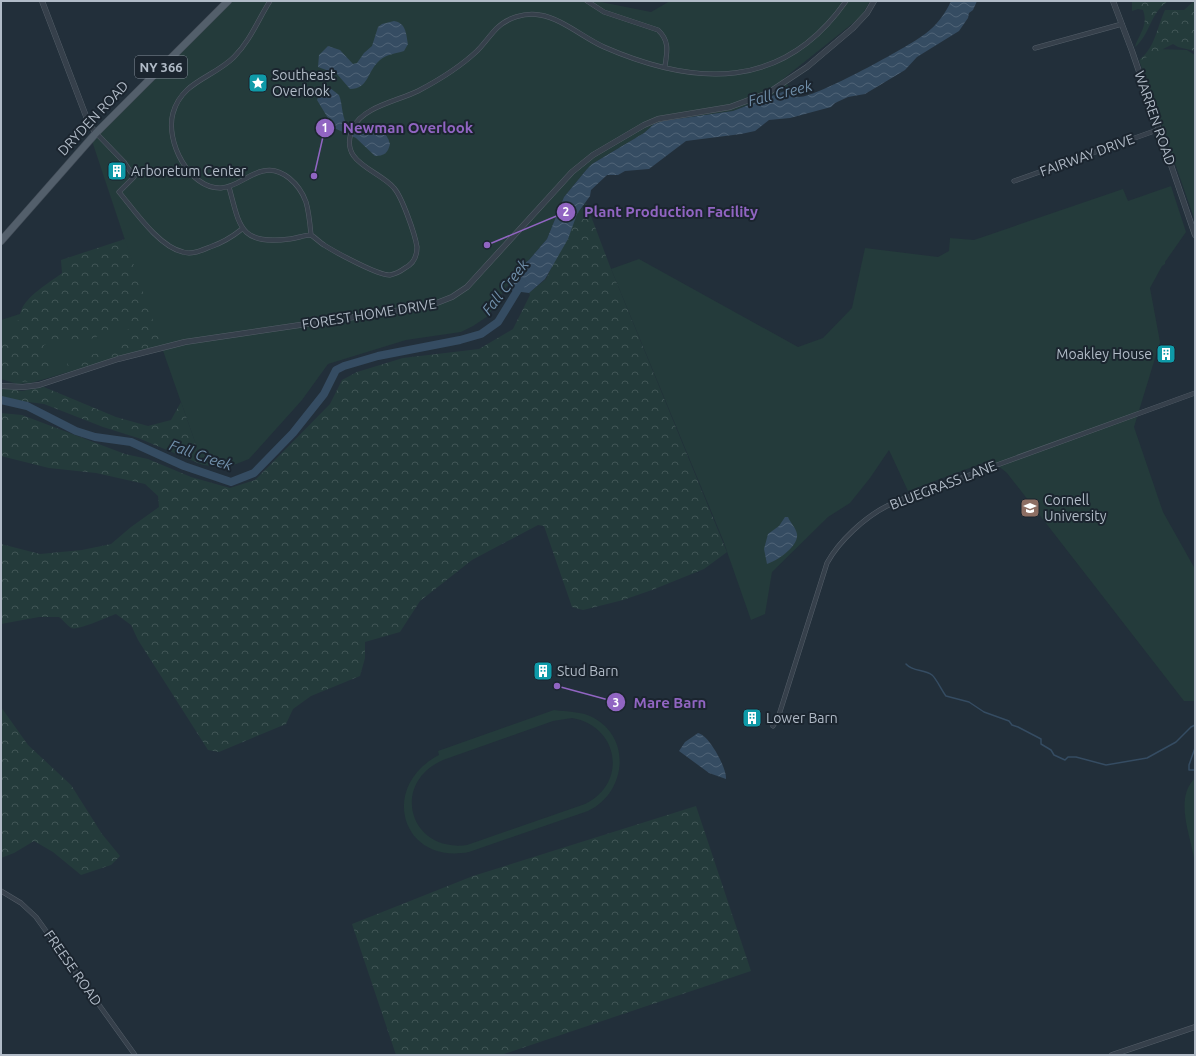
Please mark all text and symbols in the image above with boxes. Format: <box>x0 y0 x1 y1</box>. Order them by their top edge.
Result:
road number: NY 366 <box>135 56 187 78</box>
place label: Southeast Overlook <box>272 67 336 99</box>
street label: WARREN ROAD <box>1131 69 1179 167</box>
place icon: Southeast Overlook <box>247 72 269 94</box>
street label: DRYDEN ROAD <box>54 77 132 159</box>
water label: Fall Creek <box>746 77 814 109</box>
callout: Newman Overlook <box>315 114 481 141</box>
text: Newman Overlook <box>343 119 474 136</box>
text: 1 <box>322 121 328 134</box>
street label: FAIRWAY DRIVE <box>1038 130 1137 180</box>
building icon: Arboretum Center <box>106 160 128 182</box>
place label: Arboretum Center <box>131 163 247 179</box>
callout: Plant Production Facility <box>556 199 766 226</box>
text: Plant Production Facility <box>584 203 758 220</box>
text: 2 <box>563 205 570 218</box>
water label: Fall Creek <box>478 256 532 318</box>
street label: FOREST HOME DRIVE <box>301 295 438 333</box>
building icon: Moakley House <box>1155 343 1177 365</box>
place label: Moakley House <box>1056 346 1152 362</box>
water label: Fall Creek <box>167 436 235 474</box>
street label: BLUEGRASS LANE <box>887 457 999 513</box>
place label: Cornell University <box>1044 492 1107 524</box>
school or university icon: Cornell University <box>1019 497 1041 519</box>
building icon: Stud Barn <box>532 660 554 682</box>
place label: Stud Barn <box>557 663 619 679</box>
callout: Mare Barn <box>606 689 715 716</box>
text: Mare Barn <box>634 694 706 711</box>
text: 3 <box>613 696 619 709</box>
building icon: Lower Barn <box>741 707 763 729</box>
place label: Lower Barn <box>766 710 838 726</box>
street label: FREESE ROAD <box>41 927 105 1009</box>

